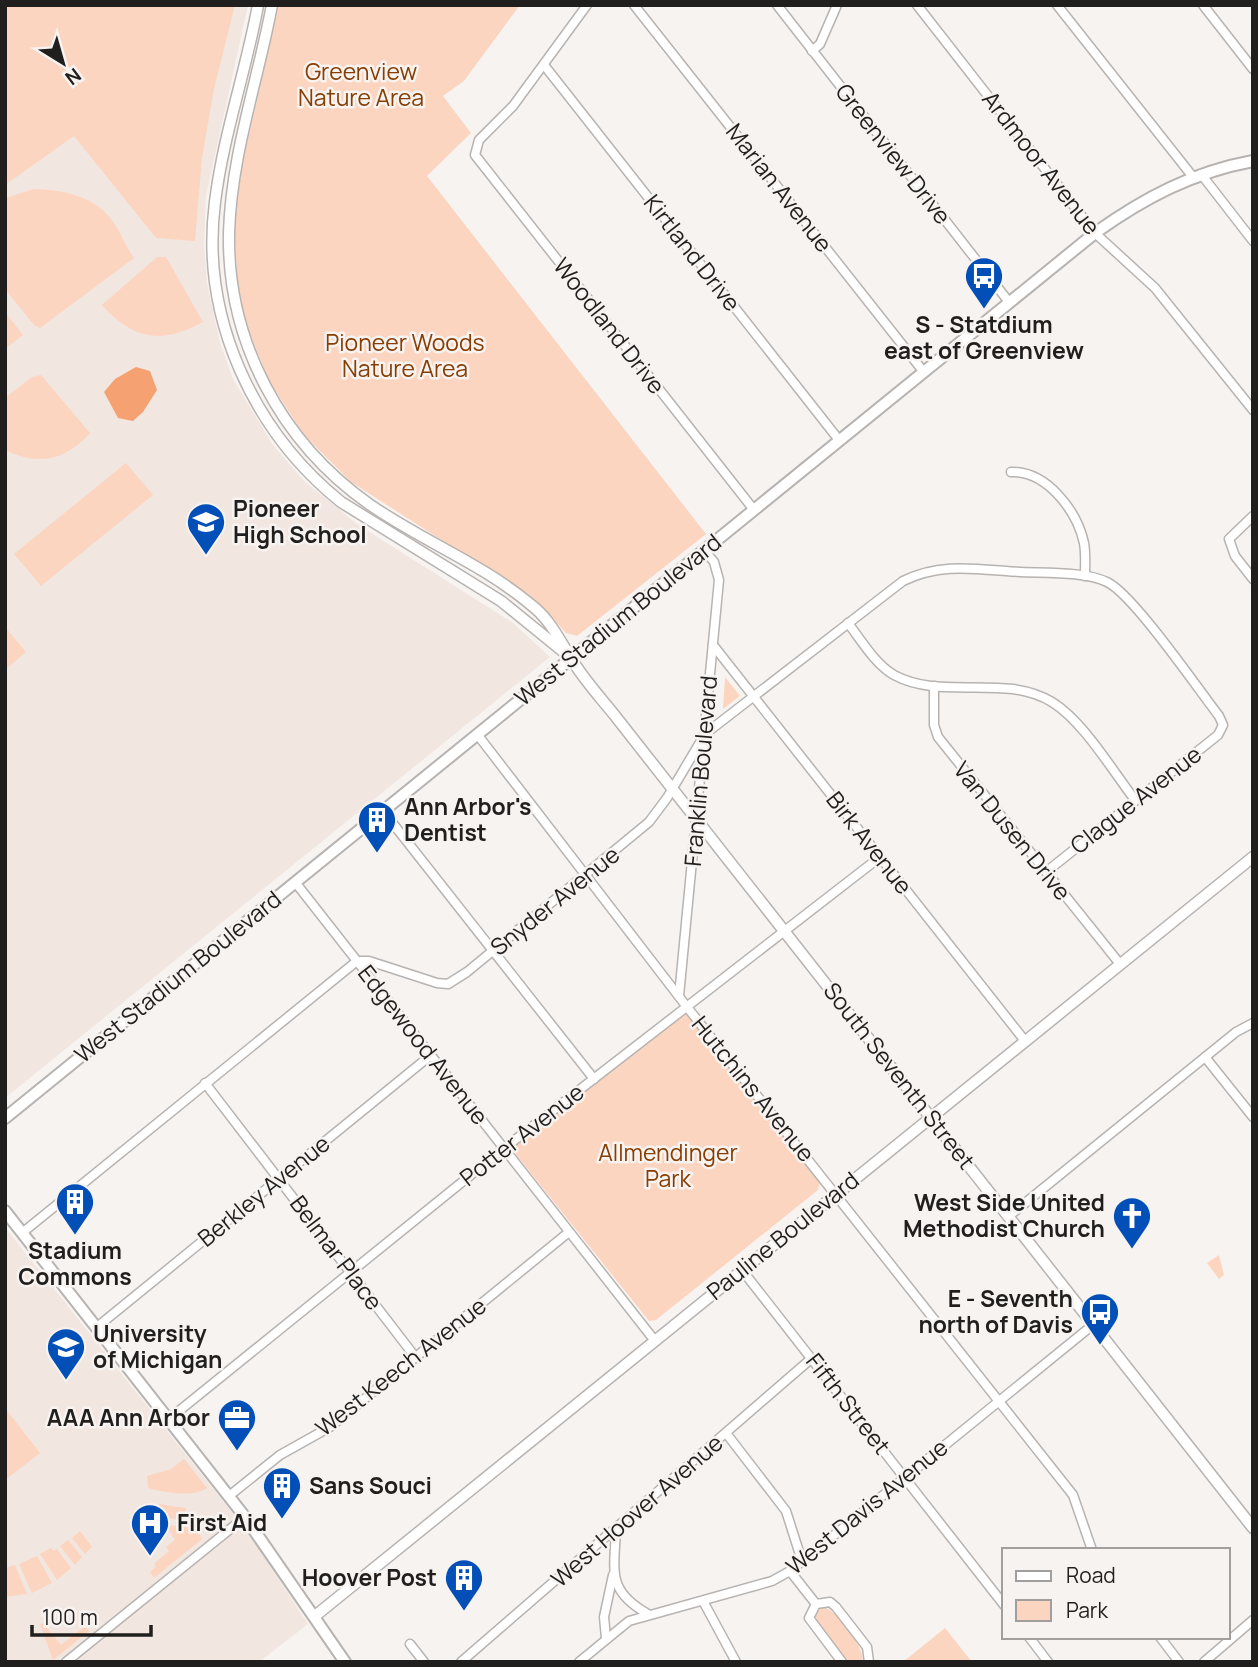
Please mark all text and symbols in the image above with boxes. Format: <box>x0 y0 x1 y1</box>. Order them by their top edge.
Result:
north arrow <box>28 28 98 98</box>
park label: Greenview Nature Area <box>298 55 424 113</box>
text: N <box>60 62 87 91</box>
street label: Greenview Drive <box>829 76 959 230</box>
street label: Ardmoor Avenue <box>975 84 1108 241</box>
street label: Marian Avenue <box>719 116 840 259</box>
street label: Kirtland Drive <box>637 187 749 318</box>
street label: Woodland Drive <box>546 251 673 400</box>
bus stop icon: S - Statdium east of Greenview <box>963 255 1005 310</box>
place label: S - Statdium east of Greenview <box>884 308 1084 366</box>
park label: Pioneer Woods Nature Area <box>325 326 485 384</box>
place label: Pioneer High School <box>233 492 367 550</box>
school or university icon: Pioneer High School <box>185 501 227 556</box>
street label: West Stadium Boulevard <box>507 526 728 713</box>
street label: Franklin Boulevard <box>676 674 724 868</box>
street label: Clague Avenue <box>1063 738 1208 861</box>
street label: Van Dusen Drive <box>947 754 1079 907</box>
street label: Birk Avenue <box>819 784 920 901</box>
place label: Ann Arbor's Dentist <box>404 790 532 848</box>
building icon: Ann Arbor's Dentist <box>356 799 398 854</box>
street label: Snyder Avenue <box>483 838 626 962</box>
street label: West Stadium Boulevard <box>67 883 288 1070</box>
street label: Edgewood Avenue <box>351 958 496 1131</box>
street label: South Seventh Street <box>817 975 983 1175</box>
street label: Hutchins Avenue <box>685 1009 823 1168</box>
street label: Potter Avenue <box>453 1076 590 1193</box>
street label: Berkley Avenue <box>191 1127 336 1253</box>
park label: Allmendinger Park <box>598 1136 738 1194</box>
street label: Pauline Boulevard <box>700 1164 865 1307</box>
building icon: Stadium Commons <box>54 1181 96 1236</box>
place label: West Side United Methodist Church <box>903 1186 1105 1244</box>
street label: Belmar Place <box>283 1188 390 1316</box>
church icon: West Side United Methodist Church <box>1111 1195 1153 1250</box>
place label: Stadium Commons <box>18 1234 132 1292</box>
place label: E - Seventh north of Davis <box>918 1282 1073 1340</box>
street label: West Keech Avenue <box>308 1289 493 1443</box>
bus stop icon: E - Seventh north of Davis <box>1079 1291 1121 1346</box>
place label: University of Michigan <box>93 1317 223 1375</box>
school or university icon: University of Michigan <box>45 1326 87 1381</box>
street label: Fifth Street <box>799 1346 898 1461</box>
office icon: AAA Ann Arbor <box>216 1397 258 1452</box>
place label: AAA Ann Arbor <box>47 1401 210 1433</box>
street label: West Hoover Avenue <box>543 1427 729 1594</box>
street label: West Davis Avenue <box>779 1431 954 1581</box>
building icon: Sans Souci <box>261 1465 303 1520</box>
place label: Sans Souci <box>309 1469 432 1501</box>
hospital icon: First Aid <box>129 1502 171 1557</box>
place label: First Aid <box>177 1506 267 1538</box>
legend <box>1002 1548 1230 1639</box>
building icon: Hoover Post <box>443 1557 485 1612</box>
place label: Hoover Post <box>302 1561 437 1593</box>
text: Road <box>1066 1561 1116 1589</box>
scale bar <box>32 1594 150 1638</box>
text: Park <box>1066 1596 1108 1624</box>
text: 100 m <box>42 1603 98 1631</box>

